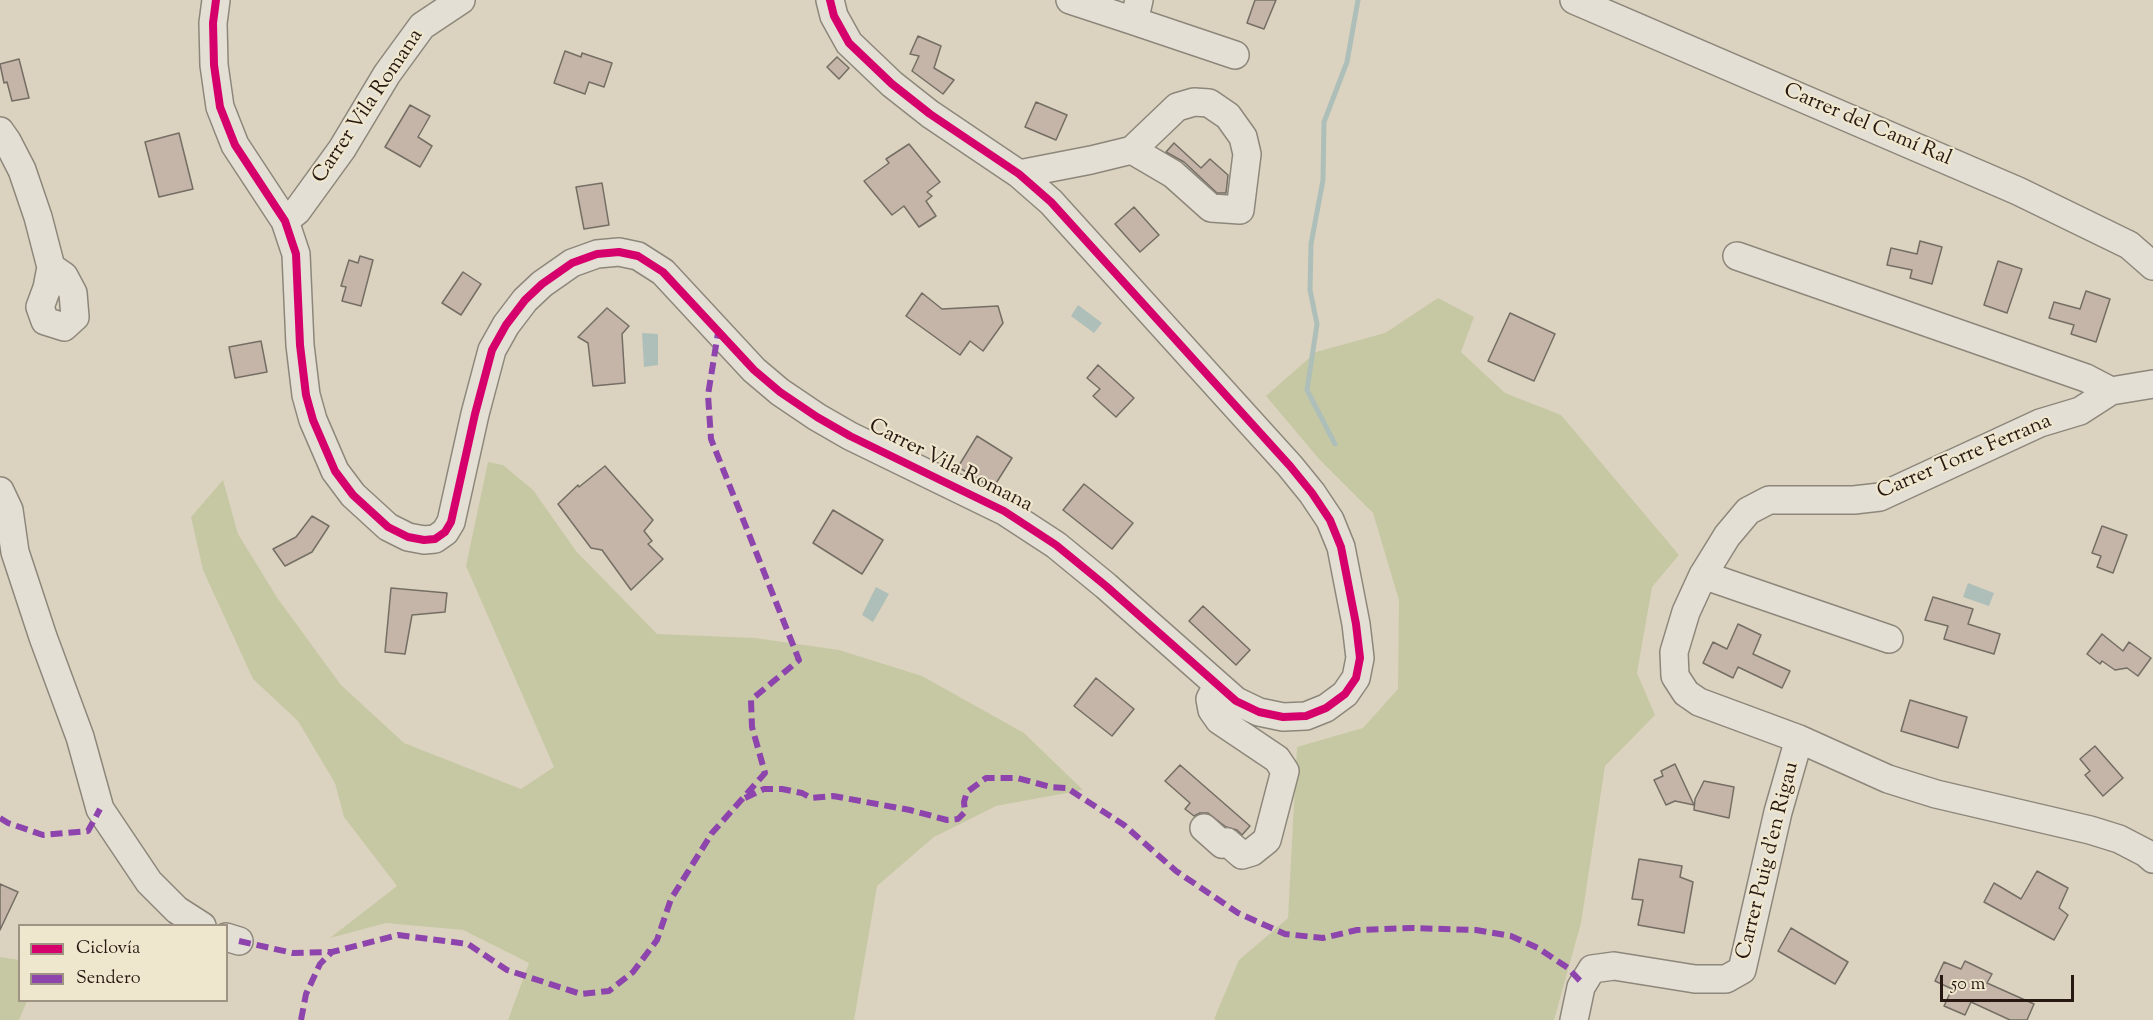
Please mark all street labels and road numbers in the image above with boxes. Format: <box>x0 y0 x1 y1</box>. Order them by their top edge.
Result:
street label: Carrer Vila Romana <box>308 25 430 189</box>
street label: Carrer del Camí Ral <box>1779 79 1955 173</box>
street label: Carrer Torre Ferrana <box>1874 410 2056 506</box>
street label: Carrer Vila Romana <box>864 415 1036 519</box>
street label: Carrer Puig d'en Rigau <box>1732 760 1806 962</box>

